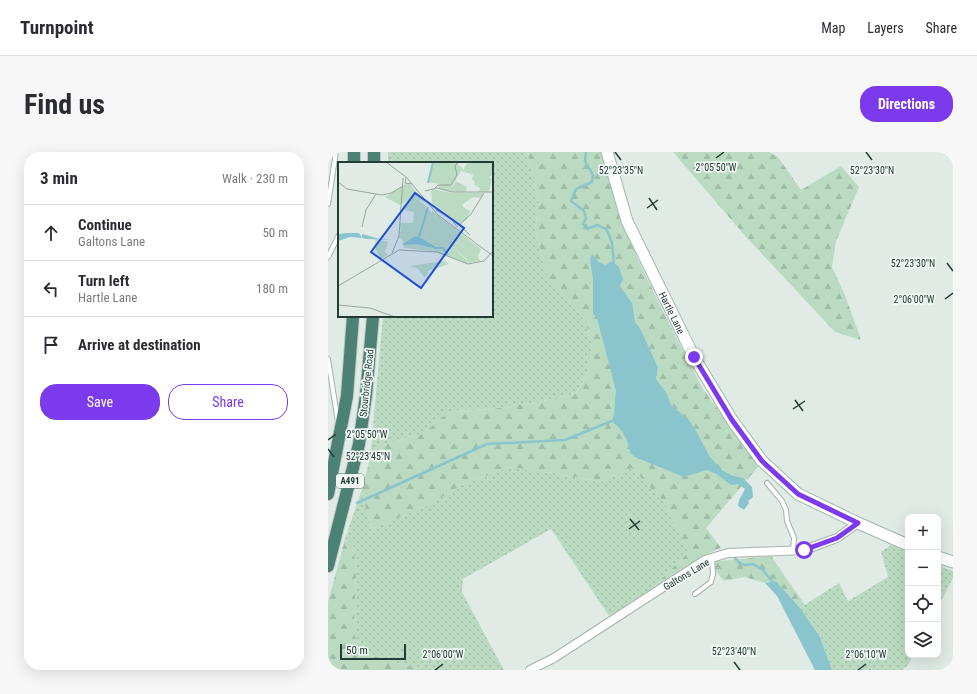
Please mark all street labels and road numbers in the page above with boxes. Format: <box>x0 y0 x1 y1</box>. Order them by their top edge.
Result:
street label: Hartle Lane <box>657 290 687 336</box>
street label: Stourbridge Road <box>357 349 376 418</box>
road number: A491 <box>336 474 364 488</box>
street label: Galtons Lane <box>661 556 711 592</box>

